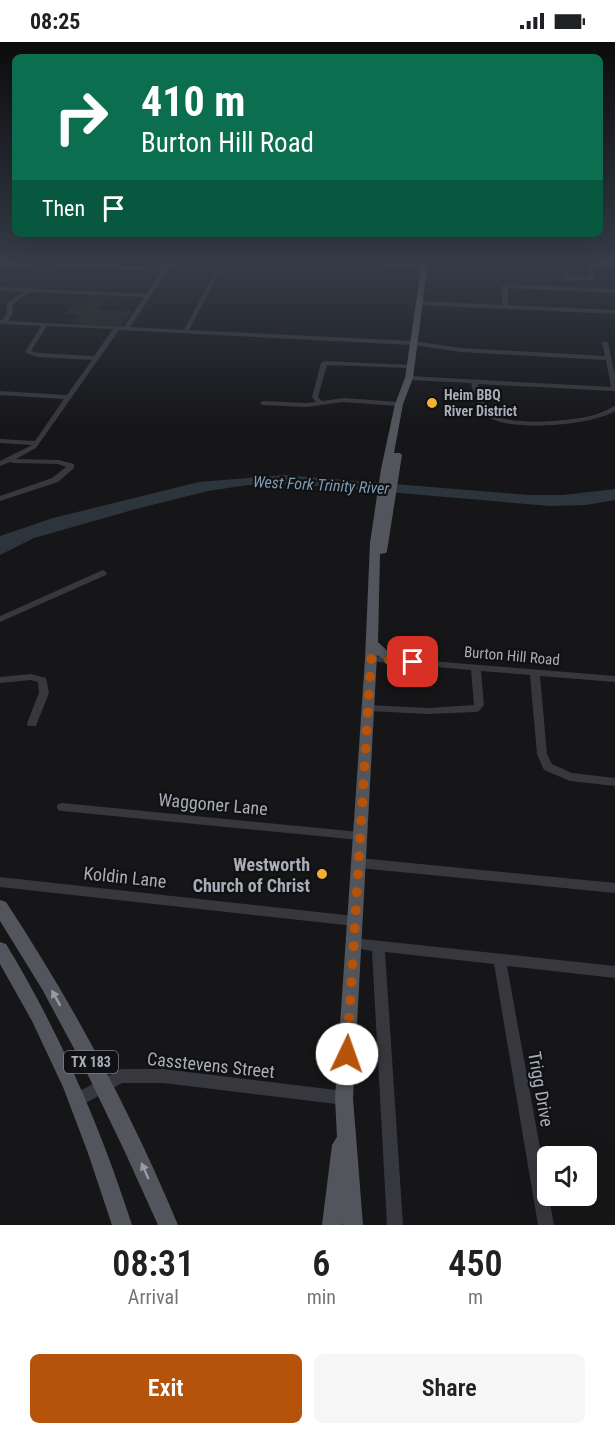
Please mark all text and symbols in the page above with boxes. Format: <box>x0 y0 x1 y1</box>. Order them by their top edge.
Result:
text: 08:25 <box>30 9 81 34</box>
text: 410 m <box>141 77 246 126</box>
icon: right <box>42 78 120 156</box>
text: Burton Hill Road <box>141 127 314 159</box>
icon: arrive <box>97 192 130 225</box>
text: Then <box>42 196 85 221</box>
place label: Heim BBQ River District <box>444 387 517 419</box>
marker: Heim BBQ River District <box>425 396 439 410</box>
water label: West Fork Trinity River <box>253 472 391 498</box>
pin <box>387 636 438 687</box>
street label: Burton Hill Road <box>463 643 561 669</box>
icon: arrive <box>396 645 429 678</box>
street label: Waggoner Lane <box>157 789 269 819</box>
place label: Westworth Church of Christ <box>193 854 310 896</box>
street label: Koldin Lane <box>83 862 167 892</box>
marker: Westworth Church of Christ <box>315 867 329 881</box>
one-way arrow <box>51 989 61 1006</box>
position arrow <box>315 1022 379 1086</box>
street label: Casstevens Street <box>146 1048 276 1082</box>
street label: Trigg Drive <box>524 1050 558 1128</box>
road number: TX 183 <box>64 1051 118 1073</box>
map controls <box>537 1146 597 1206</box>
button: sound <box>537 1146 597 1206</box>
one-way arrow <box>140 1163 149 1180</box>
text: 08:31 <box>112 1243 194 1285</box>
text: 6 <box>312 1243 330 1285</box>
text: 450 <box>448 1243 503 1285</box>
text: Arrival <box>128 1285 179 1309</box>
text: min <box>307 1285 336 1309</box>
text: m <box>468 1285 483 1309</box>
button: Exit <box>30 1354 302 1423</box>
button: Share <box>314 1354 585 1423</box>

